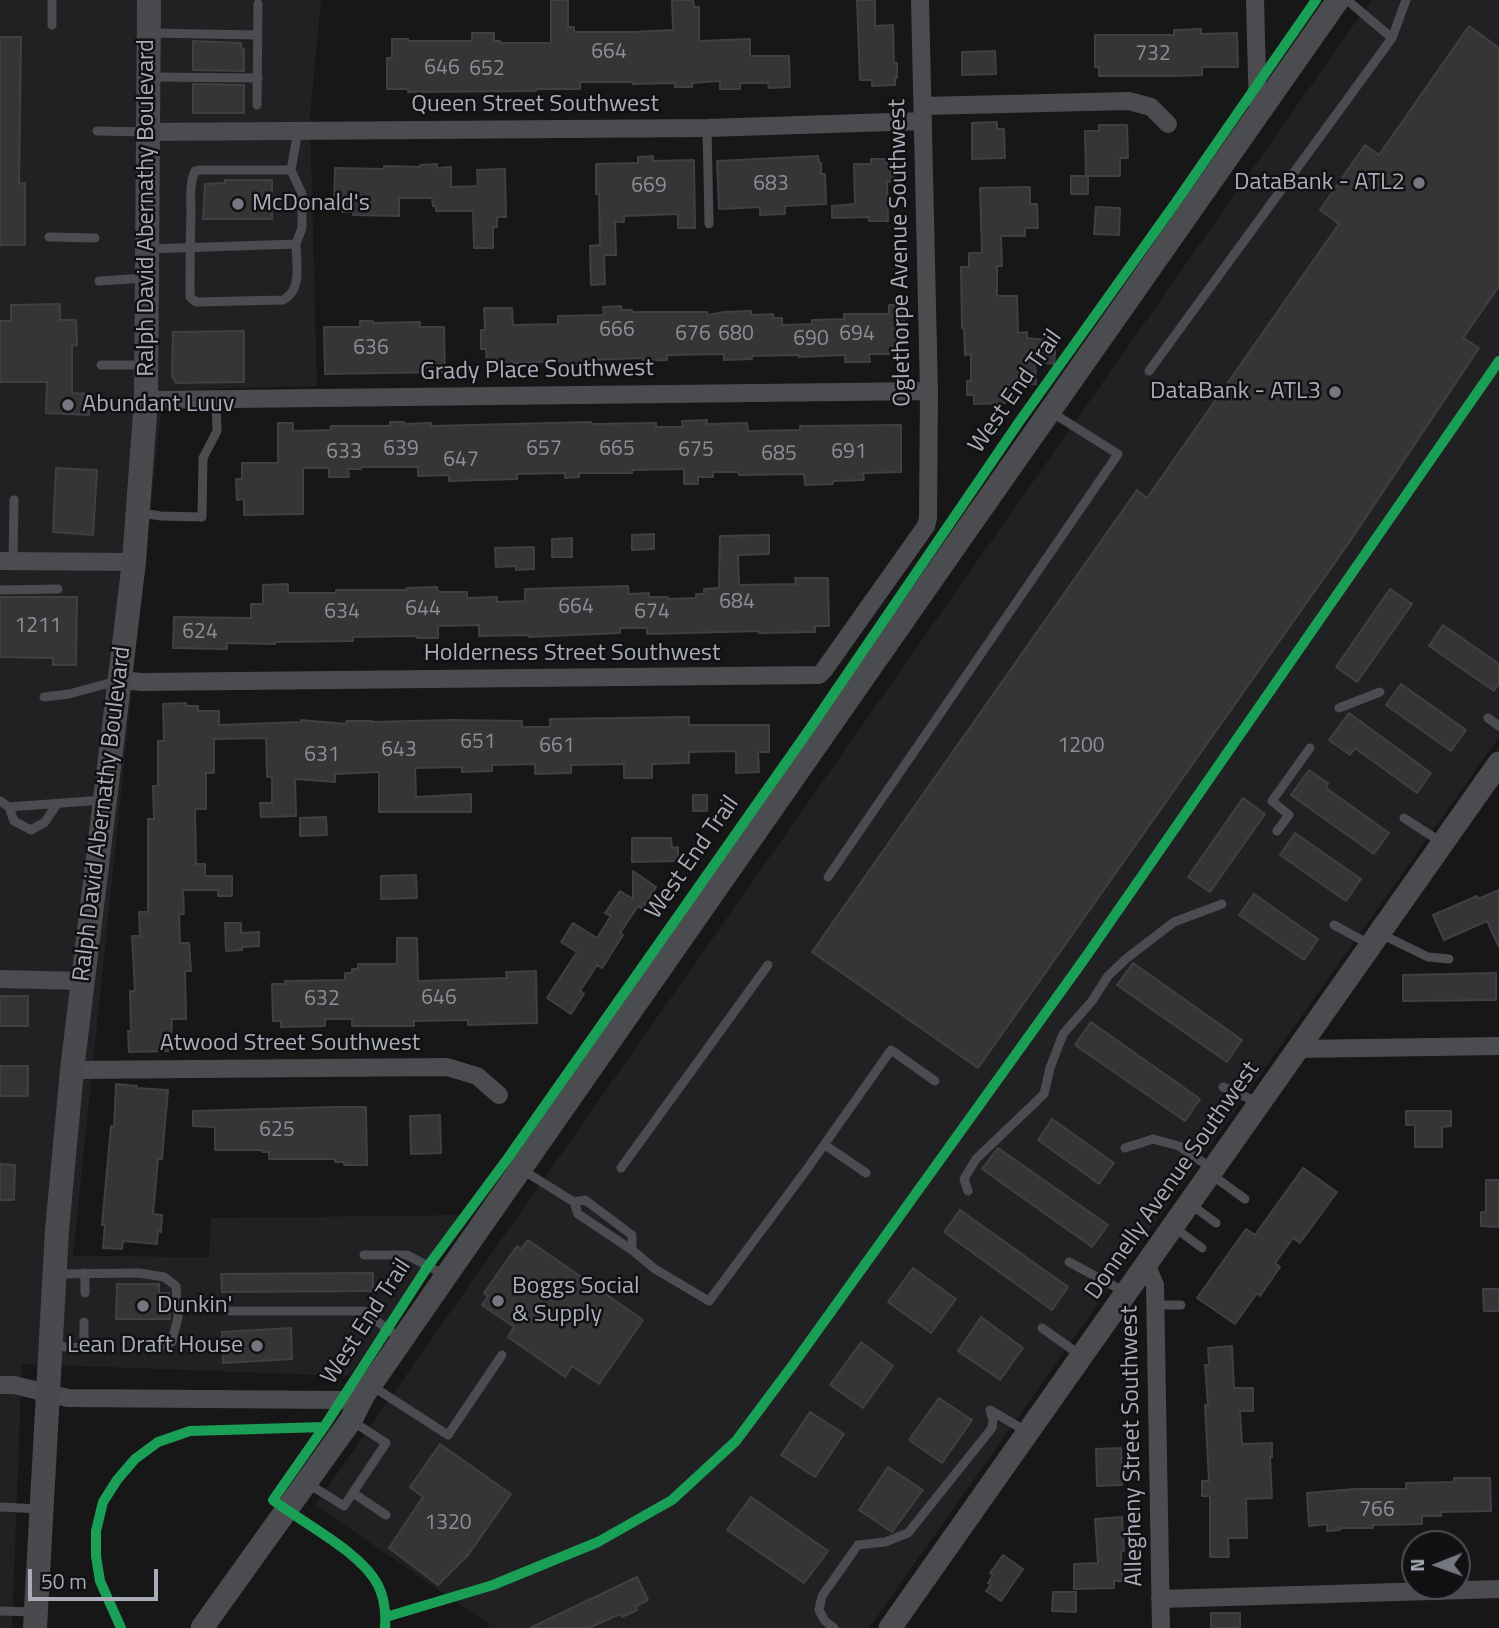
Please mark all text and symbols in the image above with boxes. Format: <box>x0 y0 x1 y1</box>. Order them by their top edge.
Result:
street label: Ralph David Abernathy Boulevard <box>133 39 161 377</box>
house number: 664 <box>591 40 627 66</box>
house number: 732 <box>1135 42 1171 68</box>
house number: 646 <box>424 56 460 82</box>
house number: 652 <box>469 57 505 83</box>
street label: Queen Street Southwest <box>411 91 659 119</box>
street label: Oglethorpe Avenue Southwest <box>884 99 918 407</box>
place label: DataBank - ATL2 <box>1234 169 1405 197</box>
house number: 683 <box>753 172 789 198</box>
house number: 669 <box>631 174 667 200</box>
marker: DataBank - ATL2 <box>1411 175 1427 191</box>
place label: McDonald's <box>252 190 370 218</box>
marker: McDonald's <box>230 196 246 212</box>
house number: 666 <box>599 318 635 344</box>
house number: 676 <box>675 322 711 348</box>
house number: 680 <box>718 322 754 348</box>
house number: 694 <box>839 322 875 348</box>
street label: West End Trail <box>963 325 1069 459</box>
house number: 690 <box>793 327 829 353</box>
house number: 636 <box>353 336 389 362</box>
street label: Grady Place Southwest <box>420 355 654 387</box>
place label: DataBank - ATL3 <box>1150 378 1321 406</box>
marker: DataBank - ATL3 <box>1327 384 1343 400</box>
place label: Abundant Luuv <box>82 391 234 419</box>
marker: Abundant Luuv <box>60 397 76 413</box>
house number: 639 <box>383 437 419 463</box>
house number: 657 <box>526 437 562 463</box>
house number: 665 <box>599 437 635 463</box>
house number: 675 <box>678 438 714 464</box>
house number: 633 <box>326 440 362 466</box>
house number: 691 <box>831 440 867 466</box>
house number: 685 <box>761 442 797 468</box>
house number: 647 <box>443 448 479 474</box>
house number: 684 <box>719 590 755 616</box>
house number: 664 <box>558 595 594 621</box>
house number: 644 <box>405 597 441 623</box>
house number: 634 <box>324 600 360 626</box>
house number: 674 <box>634 600 670 626</box>
house number: 1211 <box>14 614 62 640</box>
house number: 624 <box>182 620 218 646</box>
street label: Holderness Street Southwest <box>424 640 720 668</box>
street label: Ralph David Abernathy Boulevard <box>68 645 138 983</box>
house number: 651 <box>460 730 496 756</box>
house number: 661 <box>539 734 575 760</box>
house number: 1200 <box>1057 734 1105 760</box>
house number: 643 <box>381 738 417 764</box>
house number: 631 <box>304 743 340 769</box>
street label: West End Trail <box>640 791 746 925</box>
house number: 646 <box>421 986 457 1012</box>
house number: 632 <box>304 987 340 1013</box>
street label: Atwood Street Southwest <box>160 1030 420 1058</box>
street label: Donnelly Avenue Southwest <box>1080 1056 1266 1306</box>
house number: 625 <box>259 1118 295 1144</box>
street label: West End Trail <box>316 1254 418 1390</box>
place label: Boggs Social & Supply <box>512 1273 640 1329</box>
place label: Dunkin' <box>157 1292 232 1320</box>
marker: Boggs Social & Supply <box>490 1293 506 1309</box>
marker: Dunkin' <box>135 1298 151 1314</box>
street label: Allegheny Street Southwest <box>1116 1305 1150 1587</box>
place label: Lean Draft House <box>67 1332 243 1360</box>
marker: Lean Draft House <box>249 1338 265 1354</box>
house number: 766 <box>1359 1498 1395 1524</box>
house number: 1320 <box>424 1511 472 1537</box>
north arrow <box>1401 1530 1471 1600</box>
scale bar <box>32 1554 161 1598</box>
text: N <box>1402 1559 1431 1572</box>
text: 50 m <box>41 1565 87 1597</box>

